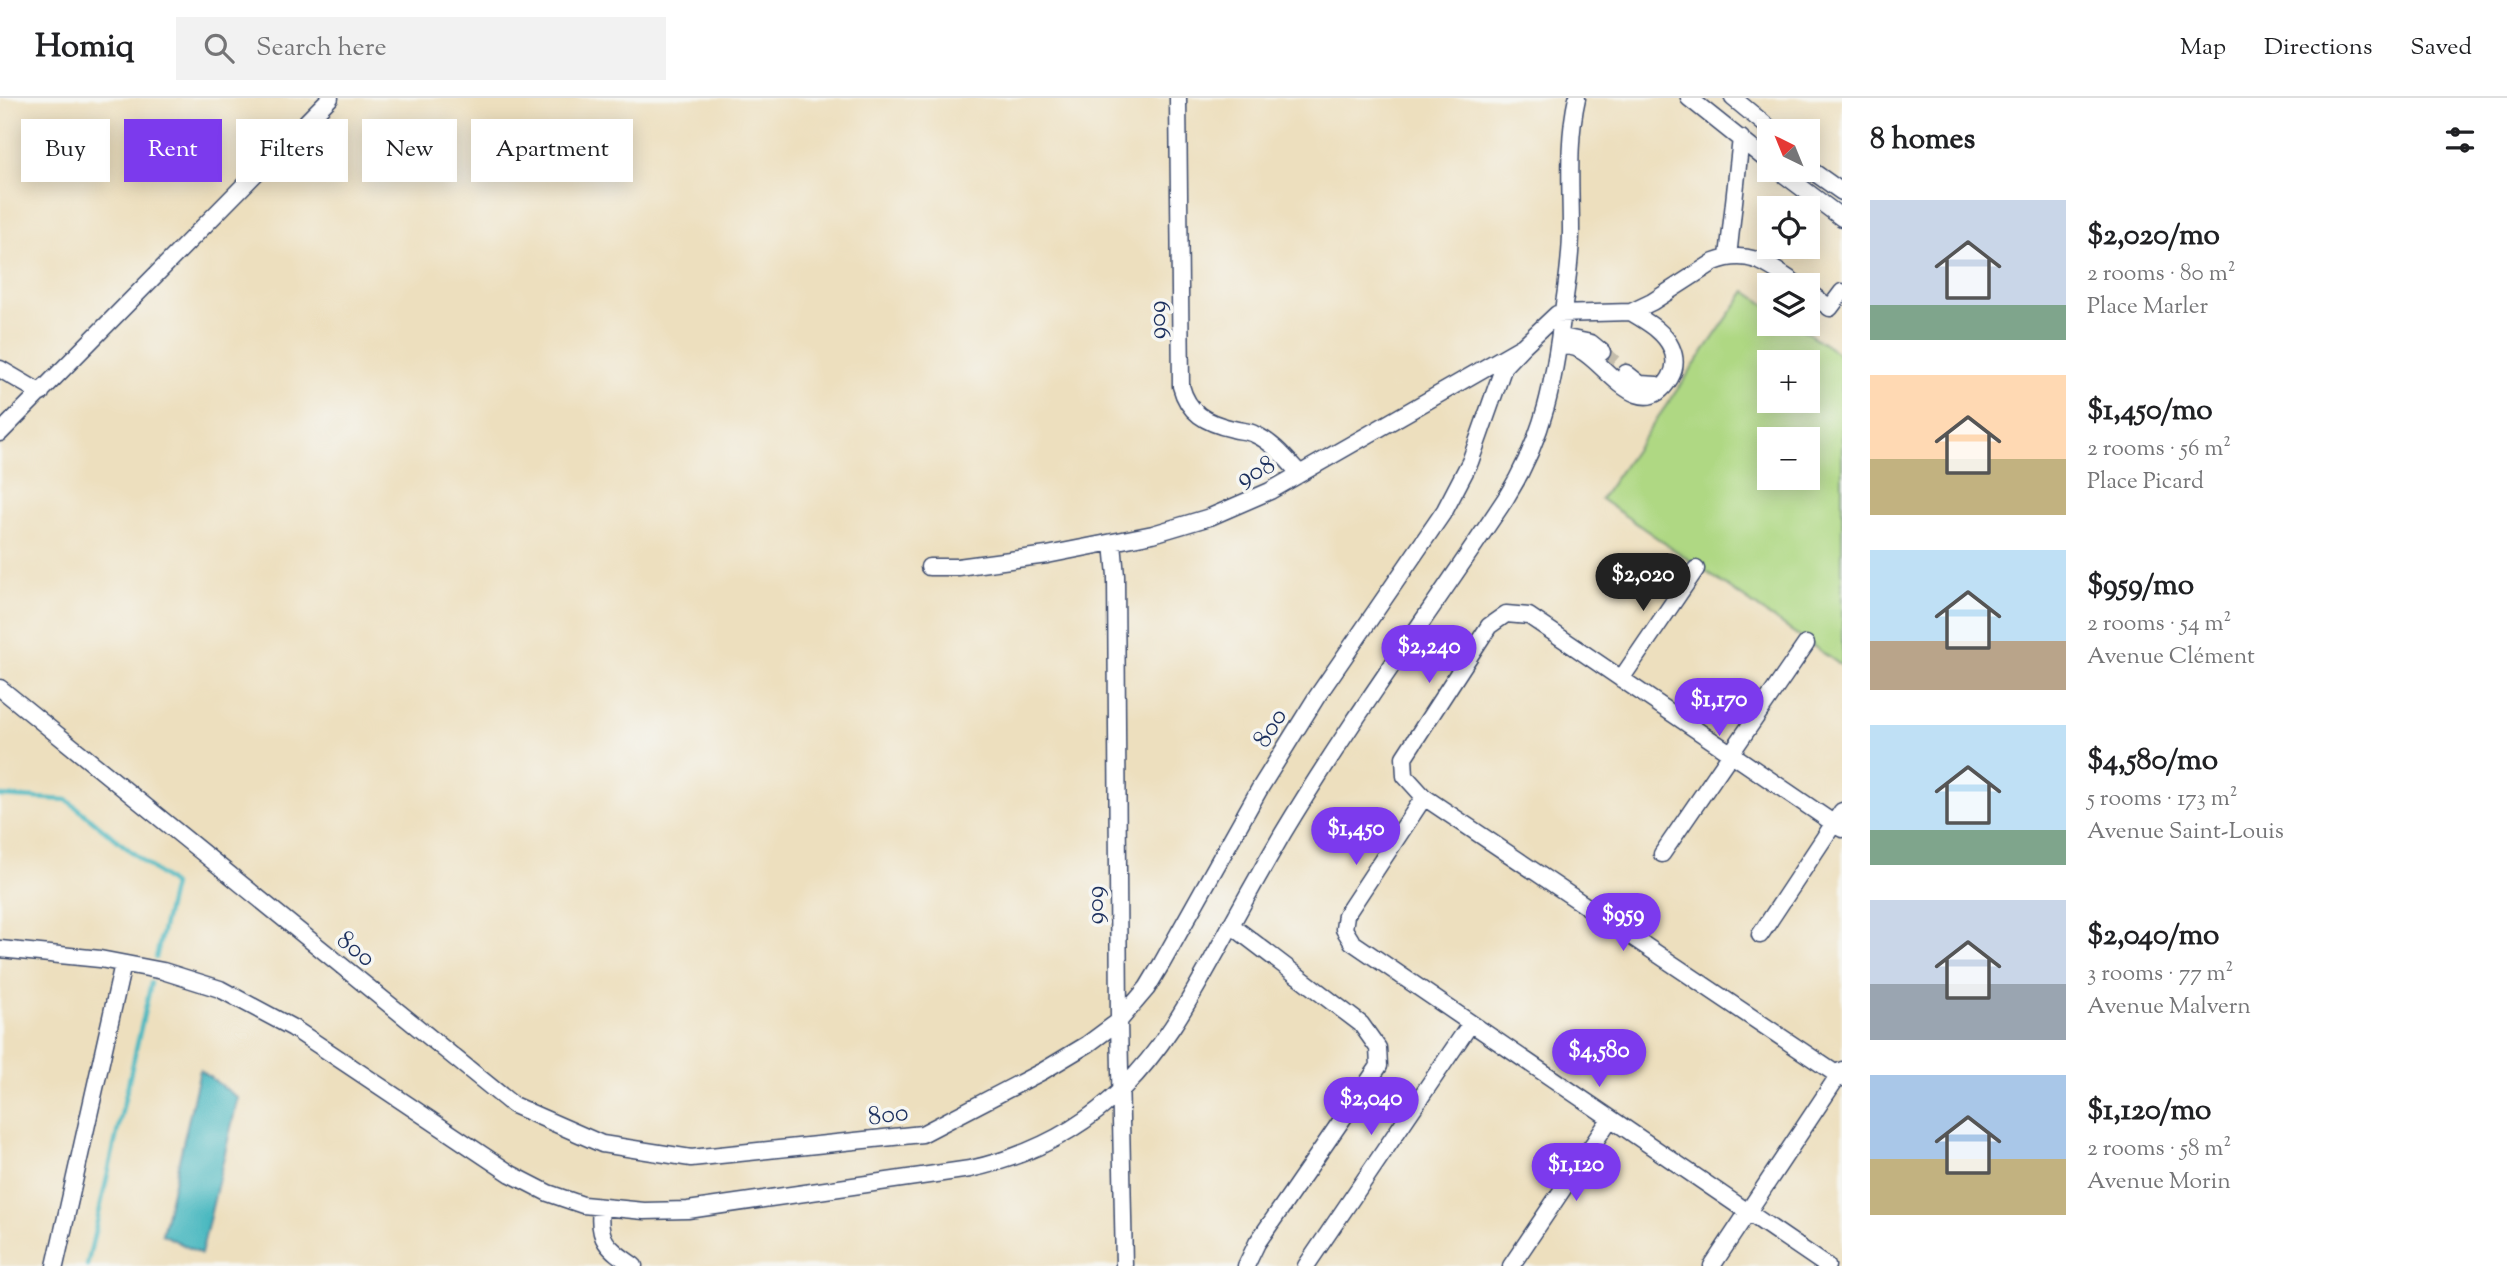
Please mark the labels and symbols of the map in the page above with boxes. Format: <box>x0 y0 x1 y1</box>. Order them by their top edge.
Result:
north arrow <box>1757 119 1820 182</box>
street label: 909 <box>1140 300 1177 340</box>
street label: 908 <box>1230 447 1282 498</box>
pin: $2,020 <box>1586 554 1700 613</box>
pin: $2,240 <box>1372 626 1486 685</box>
pin: $1,170 <box>1662 678 1776 738</box>
street label: 800 <box>1245 701 1298 755</box>
pin: $1,450 <box>1299 808 1413 867</box>
street label: 909 <box>1078 885 1115 925</box>
pin: $959 <box>1582 894 1664 953</box>
street label: 800 <box>328 923 383 977</box>
pin: $4,580 <box>1542 1030 1656 1089</box>
pin: $2,040 <box>1314 1077 1428 1137</box>
street label: 800 <box>866 1095 911 1136</box>
pin: $1,120 <box>1519 1144 1633 1203</box>

